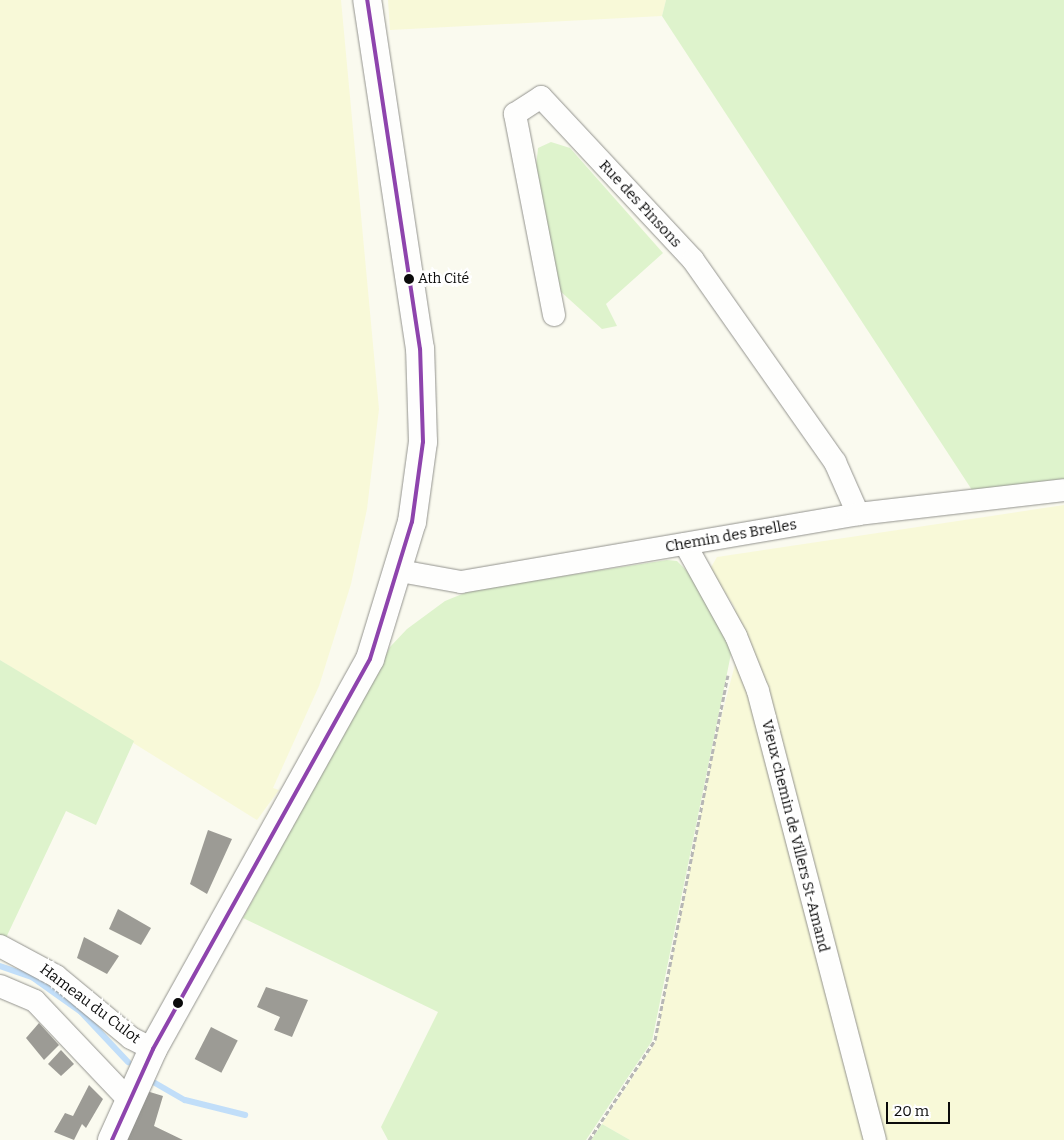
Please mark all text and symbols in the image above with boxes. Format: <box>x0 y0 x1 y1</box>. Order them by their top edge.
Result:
street label: Rue des Pinsons <box>595 157 685 251</box>
place label: Ath Cité <box>418 271 469 287</box>
marker: Ath Cité <box>404 274 414 284</box>
street label: Chemin des Brelles <box>664 516 798 556</box>
street label: Vieux chemin de Villers St-Amand <box>757 718 833 954</box>
street label: Hameau du Culot <box>36 960 144 1048</box>
unlabelled marker <box>173 998 183 1008</box>
scale bar <box>889 1092 953 1124</box>
text: 20 m <box>894 1102 929 1120</box>

